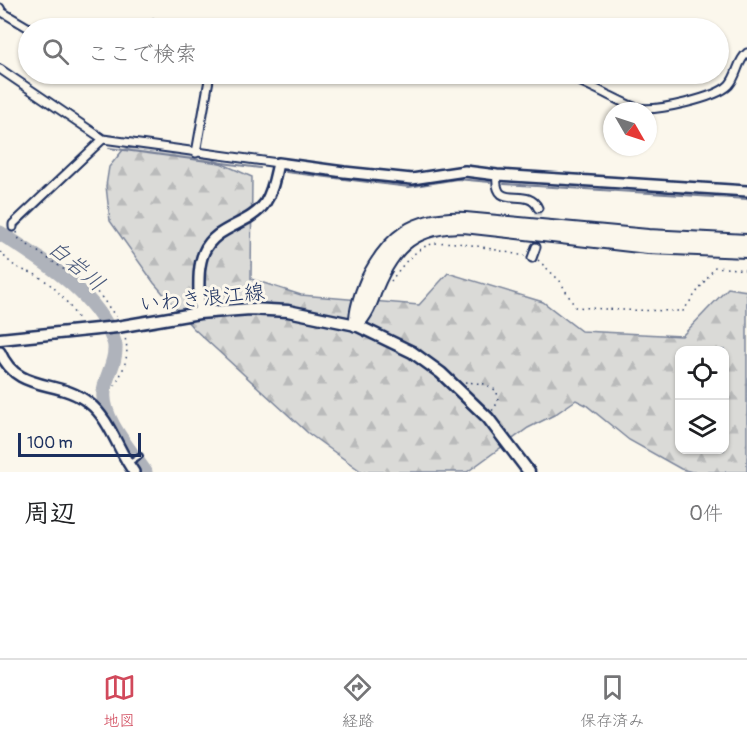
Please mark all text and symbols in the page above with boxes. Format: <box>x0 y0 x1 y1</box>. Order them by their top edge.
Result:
search box <box>18 18 729 84</box>
icon: search <box>39 35 72 68</box>
text: ここで検索 <box>87 40 197 68</box>
north arrow <box>603 102 657 156</box>
water label: 白岩川 <box>42 234 111 298</box>
street label: いわき浪江線 <box>138 278 266 319</box>
map controls <box>675 346 729 454</box>
button: locate <box>675 346 729 400</box>
button: layers <box>675 400 729 454</box>
scale bar <box>18 430 141 458</box>
text: 100 m <box>27 433 73 453</box>
text: 周辺 <box>24 498 76 530</box>
text: 0件 <box>689 501 723 526</box>
tab: 地図 <box>103 671 136 731</box>
tab: 経路 <box>341 671 374 731</box>
tab: 保存済み <box>580 671 644 731</box>

